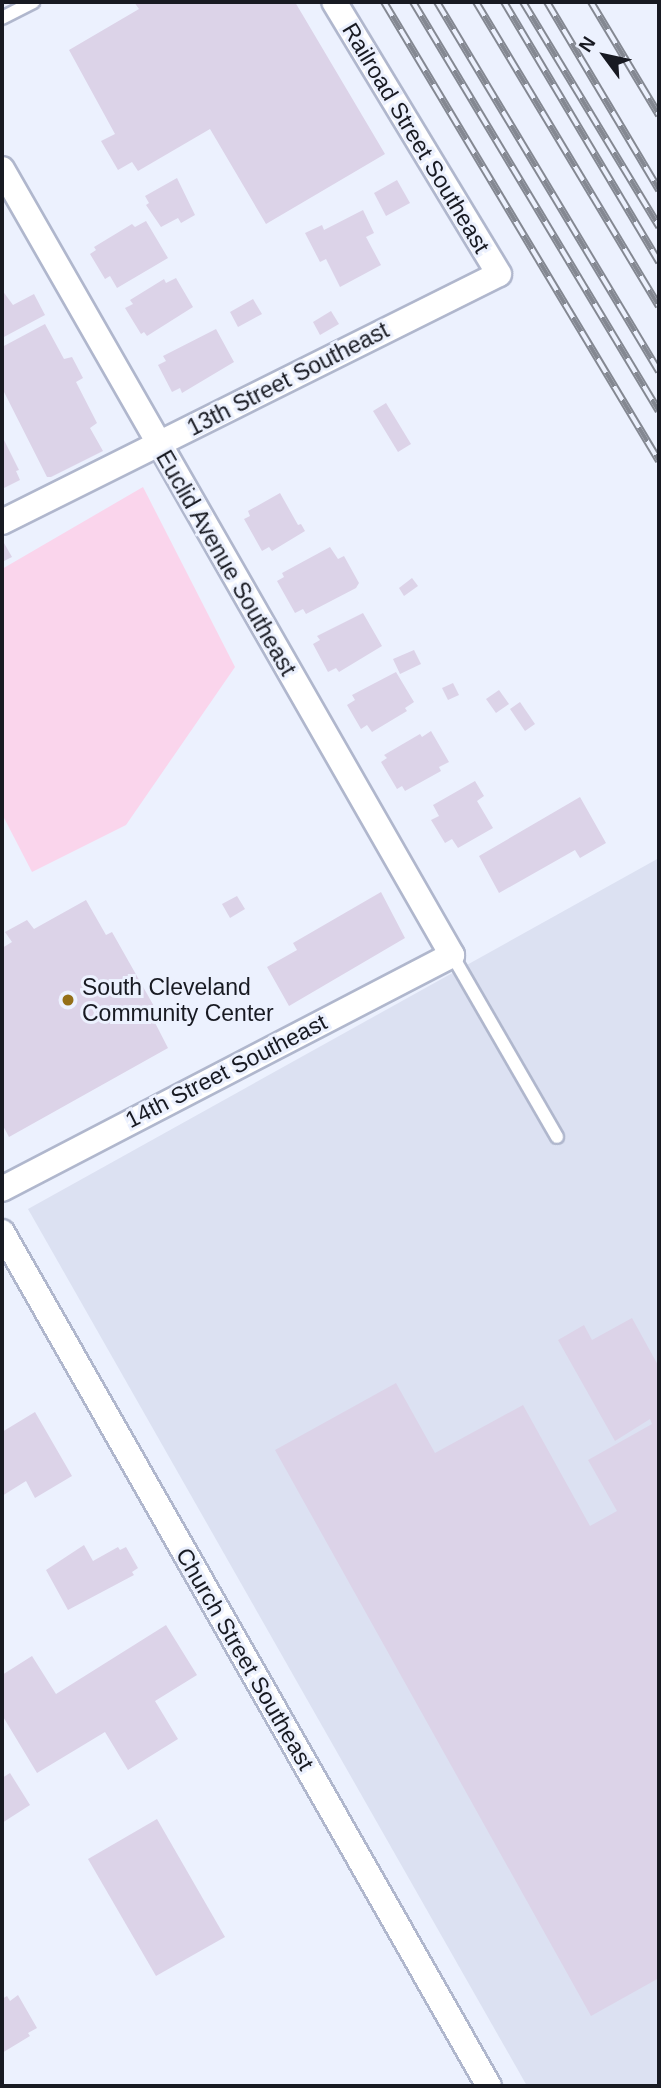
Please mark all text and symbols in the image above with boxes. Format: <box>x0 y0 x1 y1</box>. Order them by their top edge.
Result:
street label: Railroad Street Southeast <box>336 18 496 258</box>
north arrow <box>570 21 640 91</box>
text: N <box>574 33 600 56</box>
street label: 13th Street Southeast <box>183 316 393 442</box>
street label: Euclid Avenue Southeast <box>150 445 302 681</box>
place label: South Cleveland Community Center <box>82 973 274 1027</box>
marker: South Cleveland Community Center <box>60 992 76 1008</box>
street label: 14th Street Southeast <box>121 1008 331 1134</box>
street label: Church Street Southeast <box>170 1543 320 1775</box>

